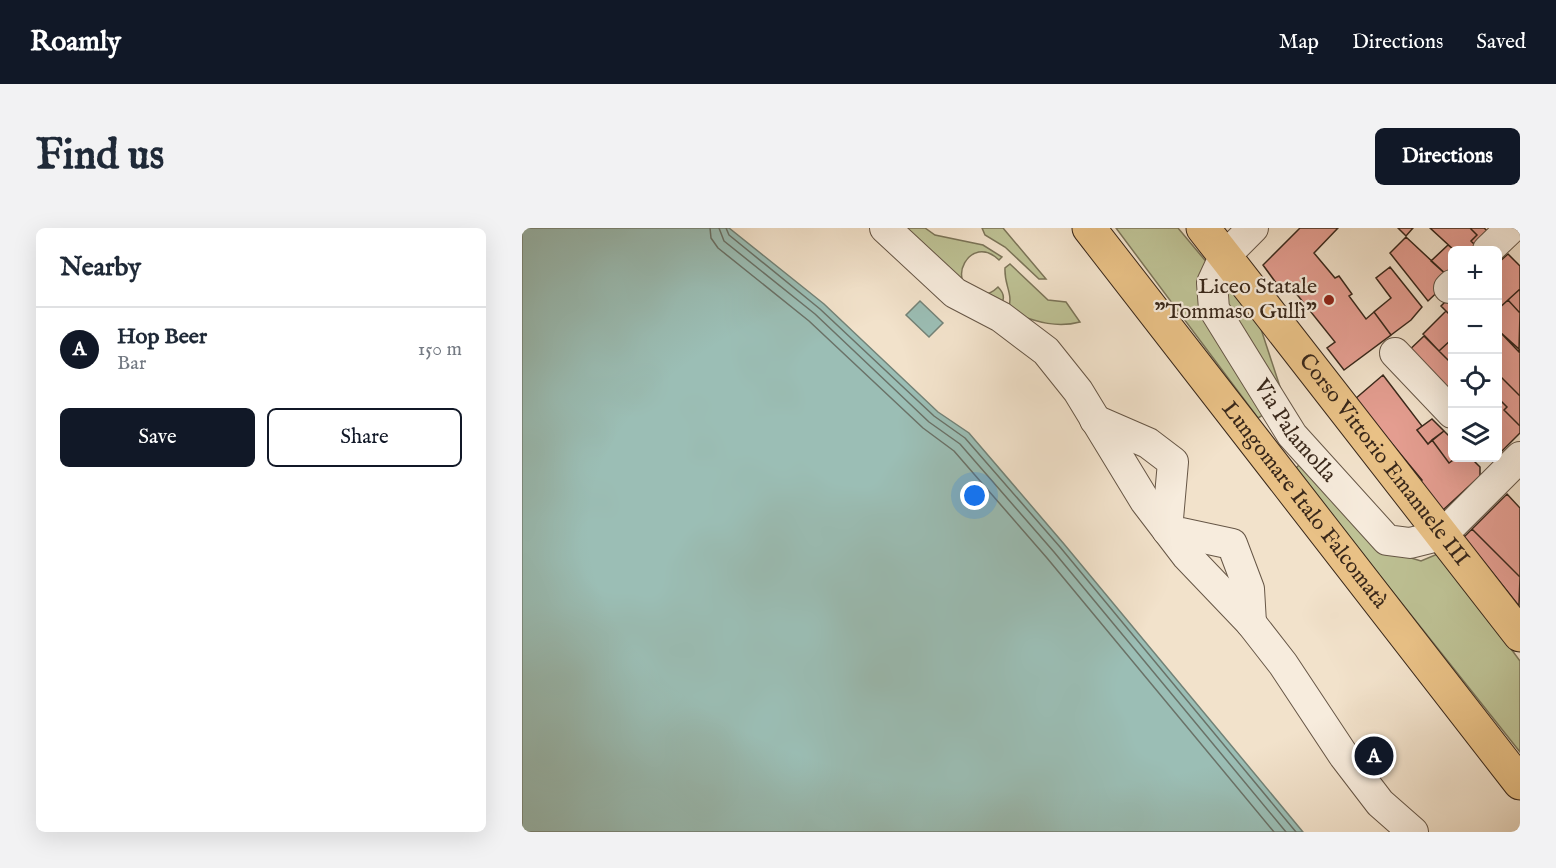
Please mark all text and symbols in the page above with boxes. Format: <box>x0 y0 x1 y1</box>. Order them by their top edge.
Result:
text: Roamly <box>30 25 121 60</box>
text: Map <box>1279 29 1319 56</box>
text: Directions <box>1352 29 1443 56</box>
text: Saved <box>1476 29 1526 56</box>
button: Directions <box>1375 128 1520 185</box>
text: Find us <box>36 130 164 183</box>
map controls <box>1448 246 1502 462</box>
button: + <box>1448 246 1502 300</box>
text: Nearby <box>60 251 141 284</box>
place label: Liceo Statale "Tommaso Gullì" <box>1154 273 1317 326</box>
marker: Liceo Statale "Tommaso Gullì" <box>1322 293 1336 307</box>
button: − <box>1448 300 1502 354</box>
text: Hop Beer <box>117 323 207 351</box>
text: A <box>73 337 86 362</box>
text: 150 m <box>418 337 462 362</box>
street label: Corso Vittorio Emanuele III <box>1292 348 1475 572</box>
text: Bar <box>117 351 146 376</box>
button: locate <box>1448 354 1502 408</box>
street label: Via Palamolla <box>1246 373 1343 489</box>
street label: Lungomare Italo Falcomatà <box>1215 396 1394 615</box>
button: Save <box>60 408 255 467</box>
button: Share <box>267 408 462 467</box>
button: layers <box>1448 408 1502 462</box>
your location <box>960 481 989 510</box>
pin: A <box>1354 734 1394 778</box>

